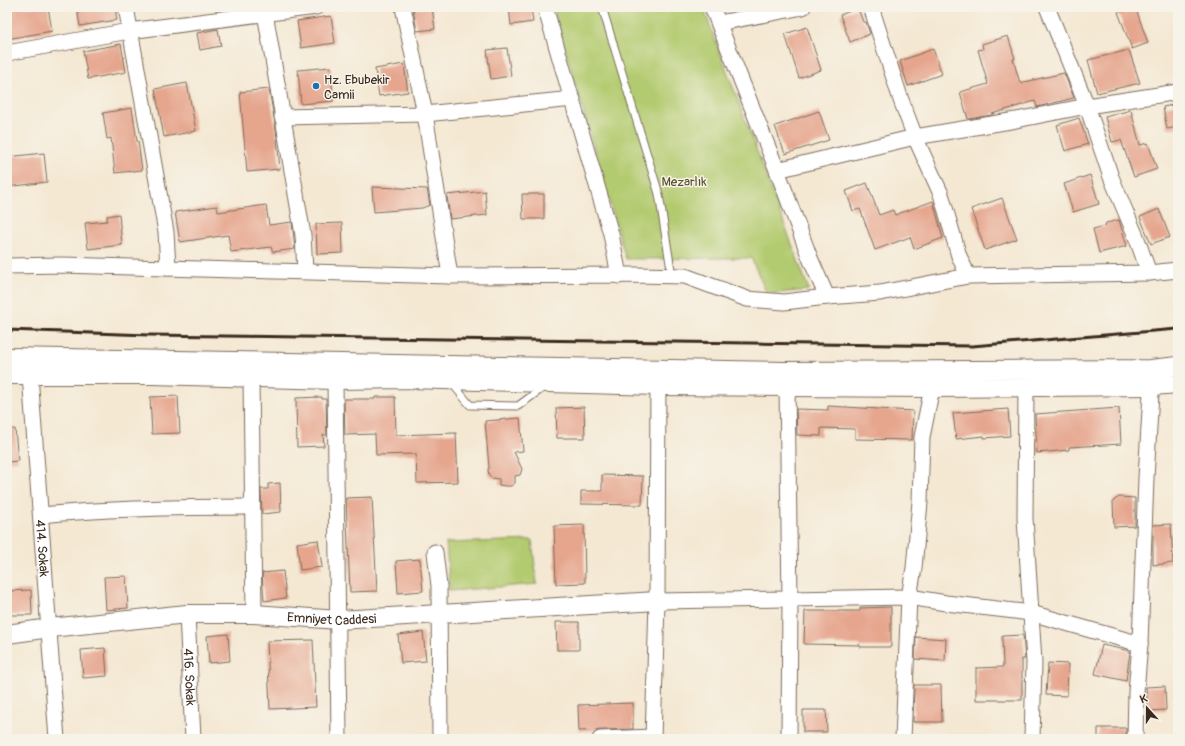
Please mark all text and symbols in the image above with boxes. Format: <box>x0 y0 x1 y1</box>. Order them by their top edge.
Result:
place label: Hz. Ebubekir Camii <box>324 72 390 103</box>
marker: Hz. Ebubekir Camii <box>311 81 321 91</box>
park label: Mezarlık <box>661 174 707 190</box>
street label: 414. Sokak <box>32 519 52 578</box>
street label: Emniyet Caddesi <box>286 609 377 629</box>
street label: 416. Sokak <box>180 648 198 707</box>
north arrow <box>1127 688 1167 728</box>
text: K <box>1138 692 1149 706</box>

